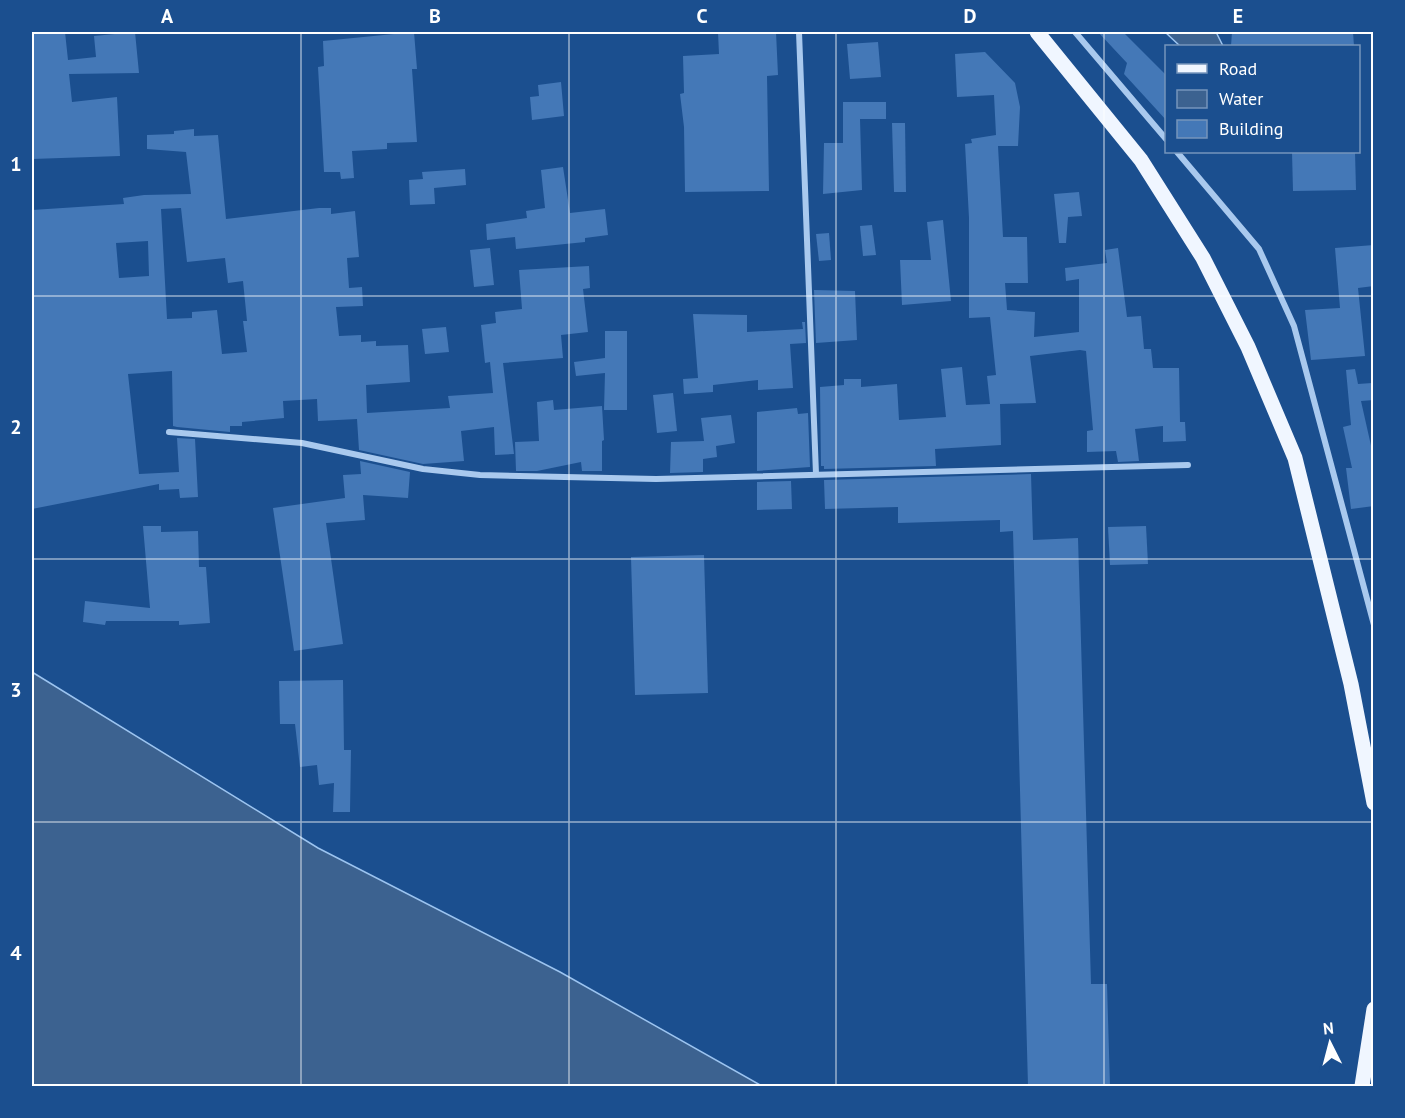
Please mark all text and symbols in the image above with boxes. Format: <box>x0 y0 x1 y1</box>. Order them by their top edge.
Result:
text: A <box>161 3 174 29</box>
text: B <box>429 3 441 29</box>
text: C <box>696 3 708 29</box>
text: D <box>964 3 977 29</box>
text: E <box>1233 3 1243 29</box>
legend <box>1165 45 1360 153</box>
text: Road <box>1219 57 1257 80</box>
text: Water <box>1219 87 1263 110</box>
text: Building <box>1219 117 1283 140</box>
text: 1 <box>10 151 22 177</box>
text: 2 <box>10 414 22 440</box>
text: 3 <box>10 677 22 703</box>
text: 4 <box>10 940 22 966</box>
north arrow <box>1300 1013 1360 1073</box>
text: N <box>1322 1018 1335 1039</box>

